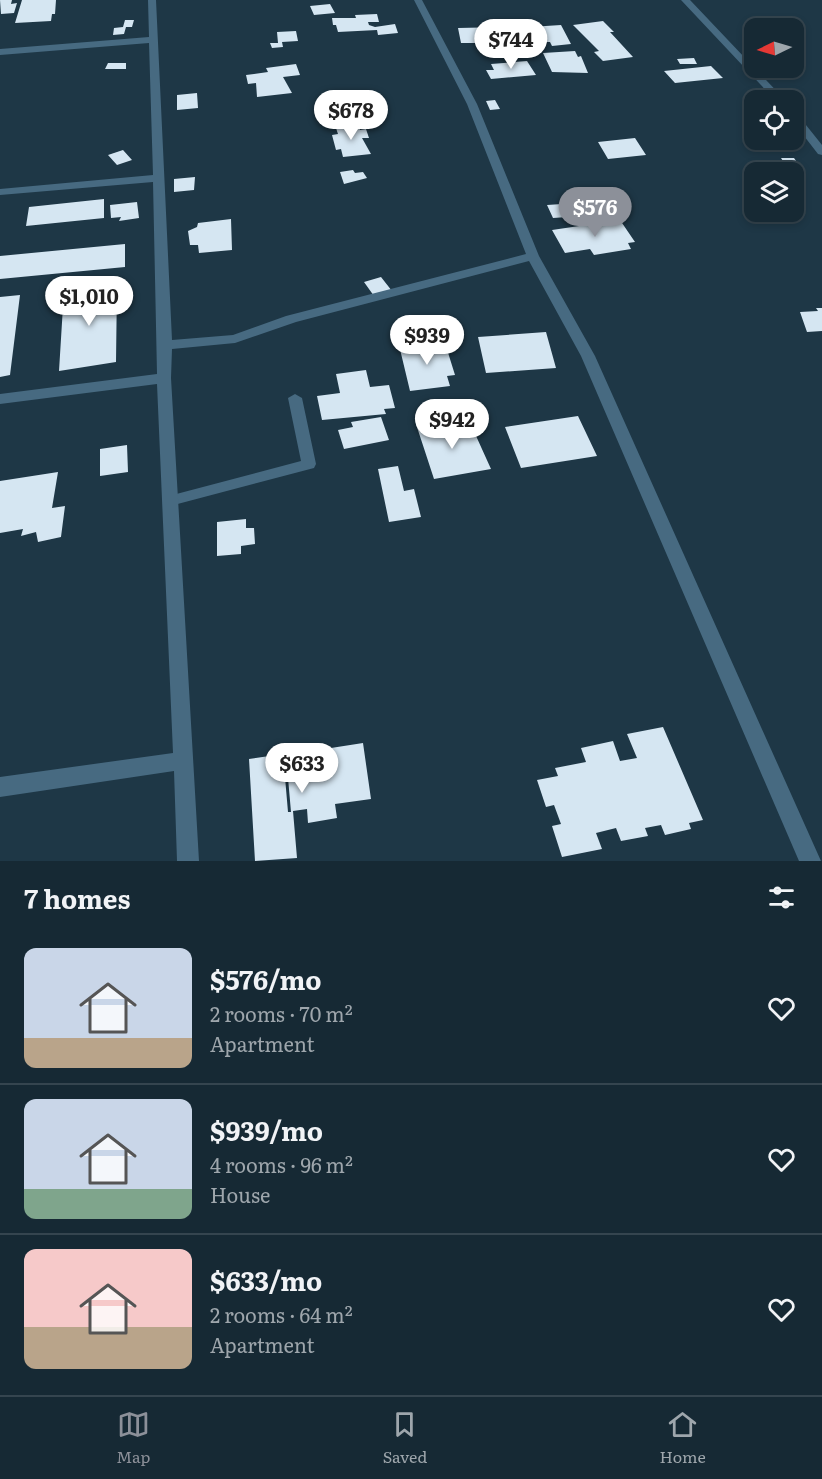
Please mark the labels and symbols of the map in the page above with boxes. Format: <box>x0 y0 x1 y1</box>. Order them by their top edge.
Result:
north arrow <box>744 18 804 78</box>
pin: $744 <box>475 19 547 70</box>
pin: $678 <box>315 90 387 141</box>
pin: $576 <box>559 187 631 238</box>
pin: $1,010 <box>40 276 138 327</box>
pin: $939 <box>391 315 463 366</box>
pin: $942 <box>416 399 488 450</box>
pin: $633 <box>266 743 338 794</box>

